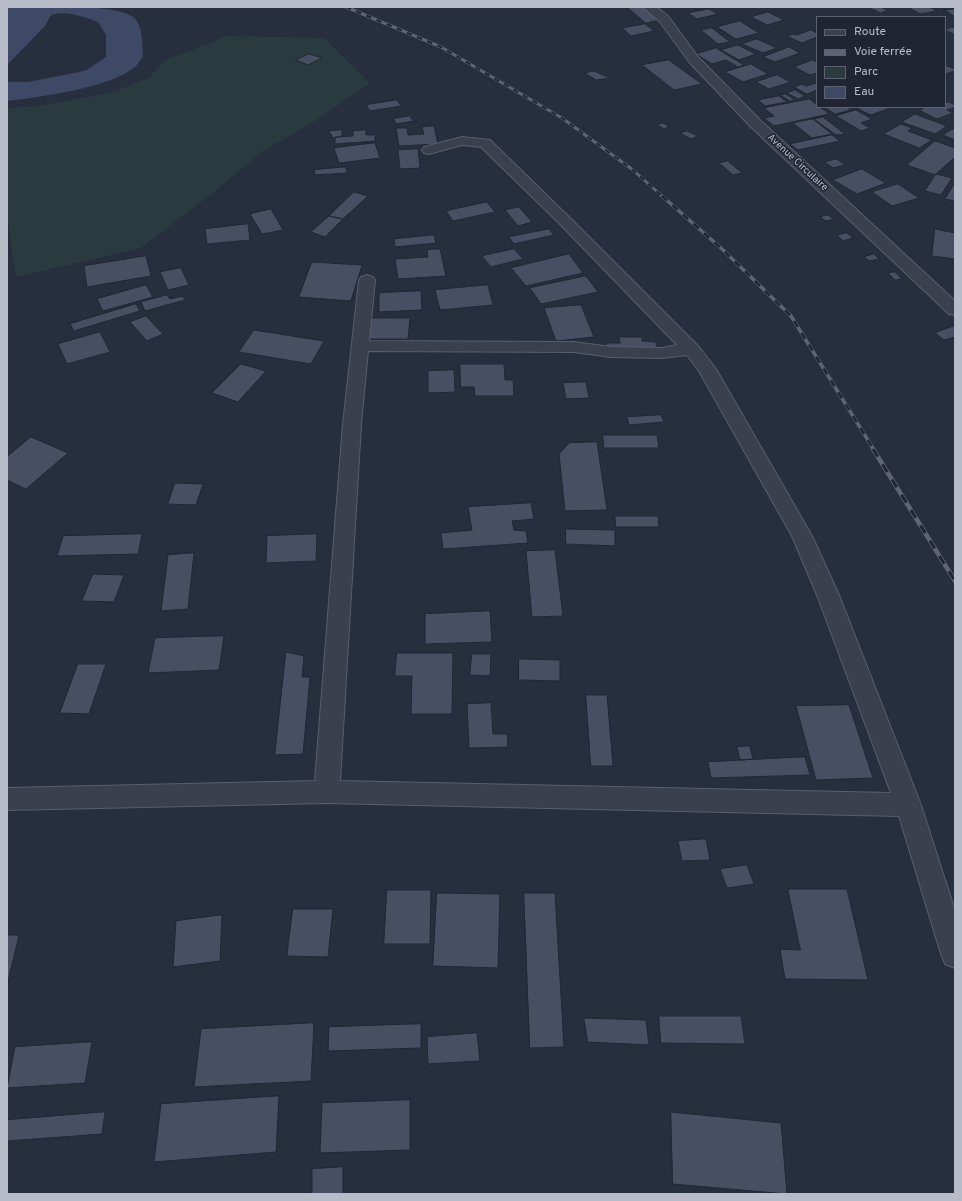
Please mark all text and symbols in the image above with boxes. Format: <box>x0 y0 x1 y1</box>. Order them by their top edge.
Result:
legend <box>816 16 946 108</box>
text: Route <box>854 24 886 40</box>
text: Voie ferrée <box>854 44 912 60</box>
text: Parc <box>854 64 878 80</box>
text: Eau <box>854 84 874 100</box>
street label: Avenue Circulaire <box>764 132 830 194</box>

